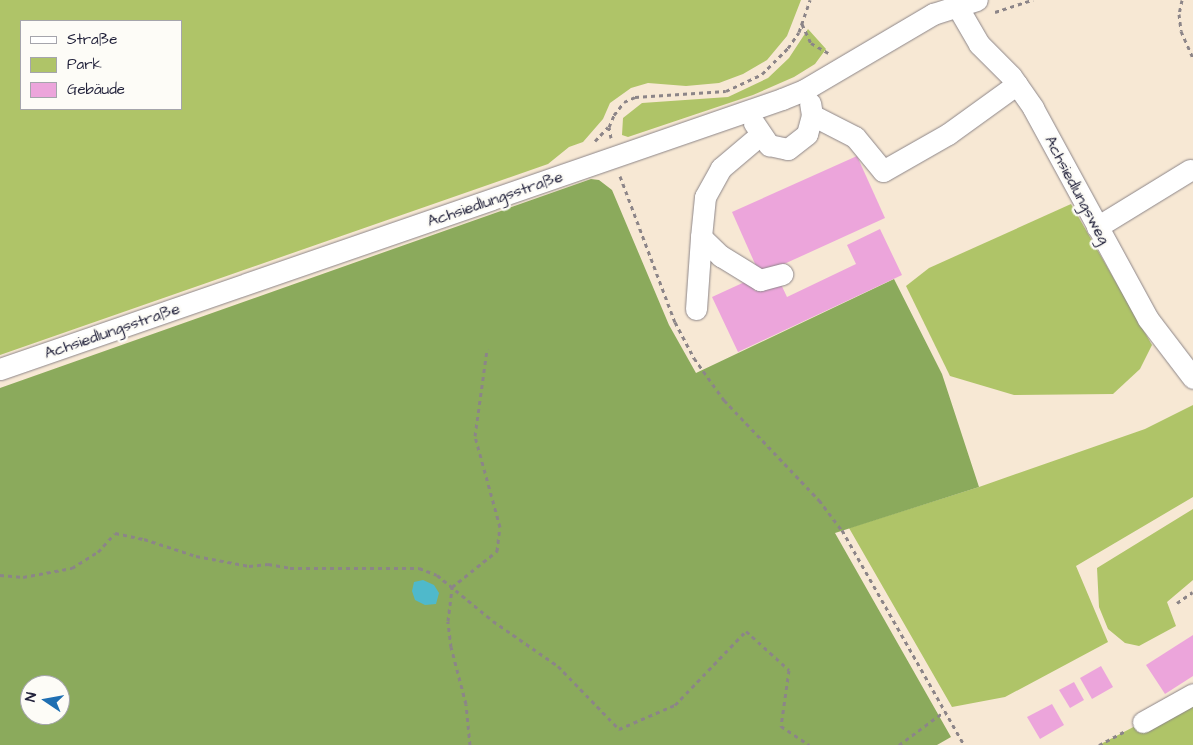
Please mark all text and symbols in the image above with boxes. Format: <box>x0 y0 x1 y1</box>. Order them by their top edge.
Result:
legend <box>20 20 182 110</box>
text: Straße <box>67 29 117 50</box>
text: Park <box>67 54 102 75</box>
text: Gebäude <box>67 79 125 100</box>
street label: Achsiedlungsweg <box>1040 132 1114 248</box>
street label: Achsiedlungsstraße <box>425 167 565 231</box>
street label: Achsiedlungsstraße <box>42 299 182 363</box>
north arrow <box>20 675 70 725</box>
text: N <box>21 691 42 703</box>

